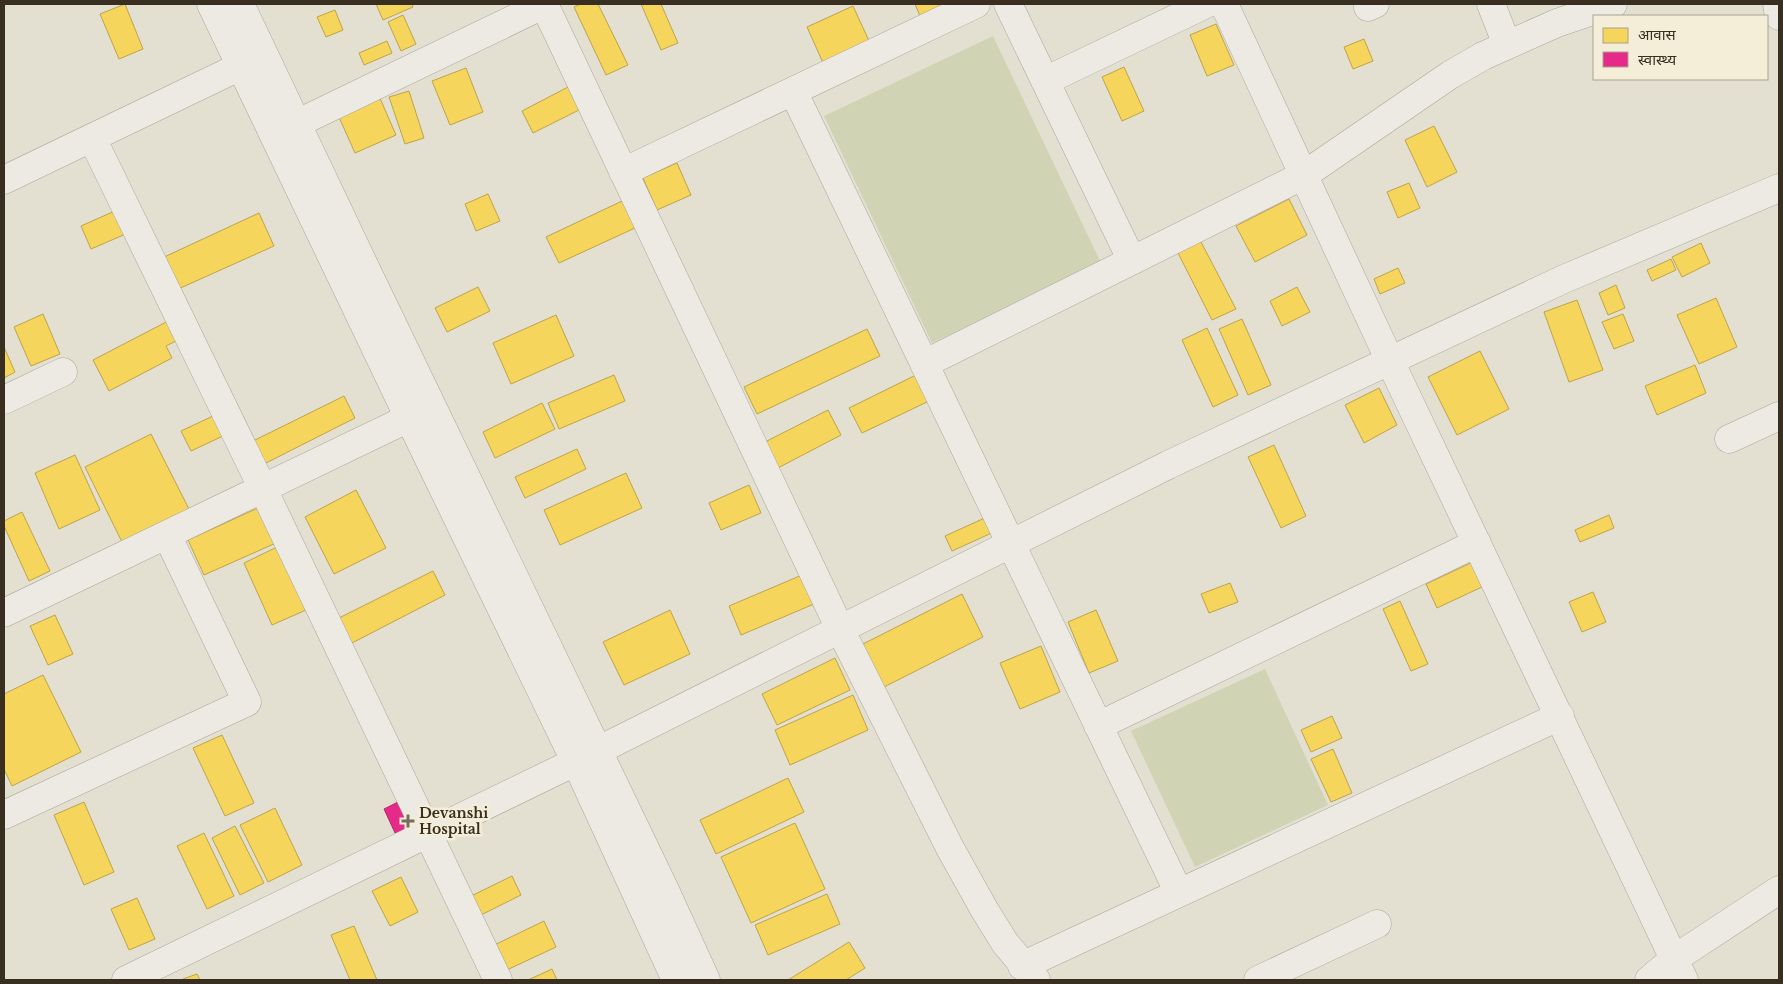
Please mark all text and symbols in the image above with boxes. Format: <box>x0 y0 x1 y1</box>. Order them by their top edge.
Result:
legend <box>1593 15 1768 80</box>
text: आवास <box>1638 25 1677 44</box>
text: स्वास्थ्य <box>1638 50 1676 69</box>
place label: Devanshi Hospital <box>419 804 488 838</box>
marker: Devanshi Hospital <box>401 814 415 828</box>

